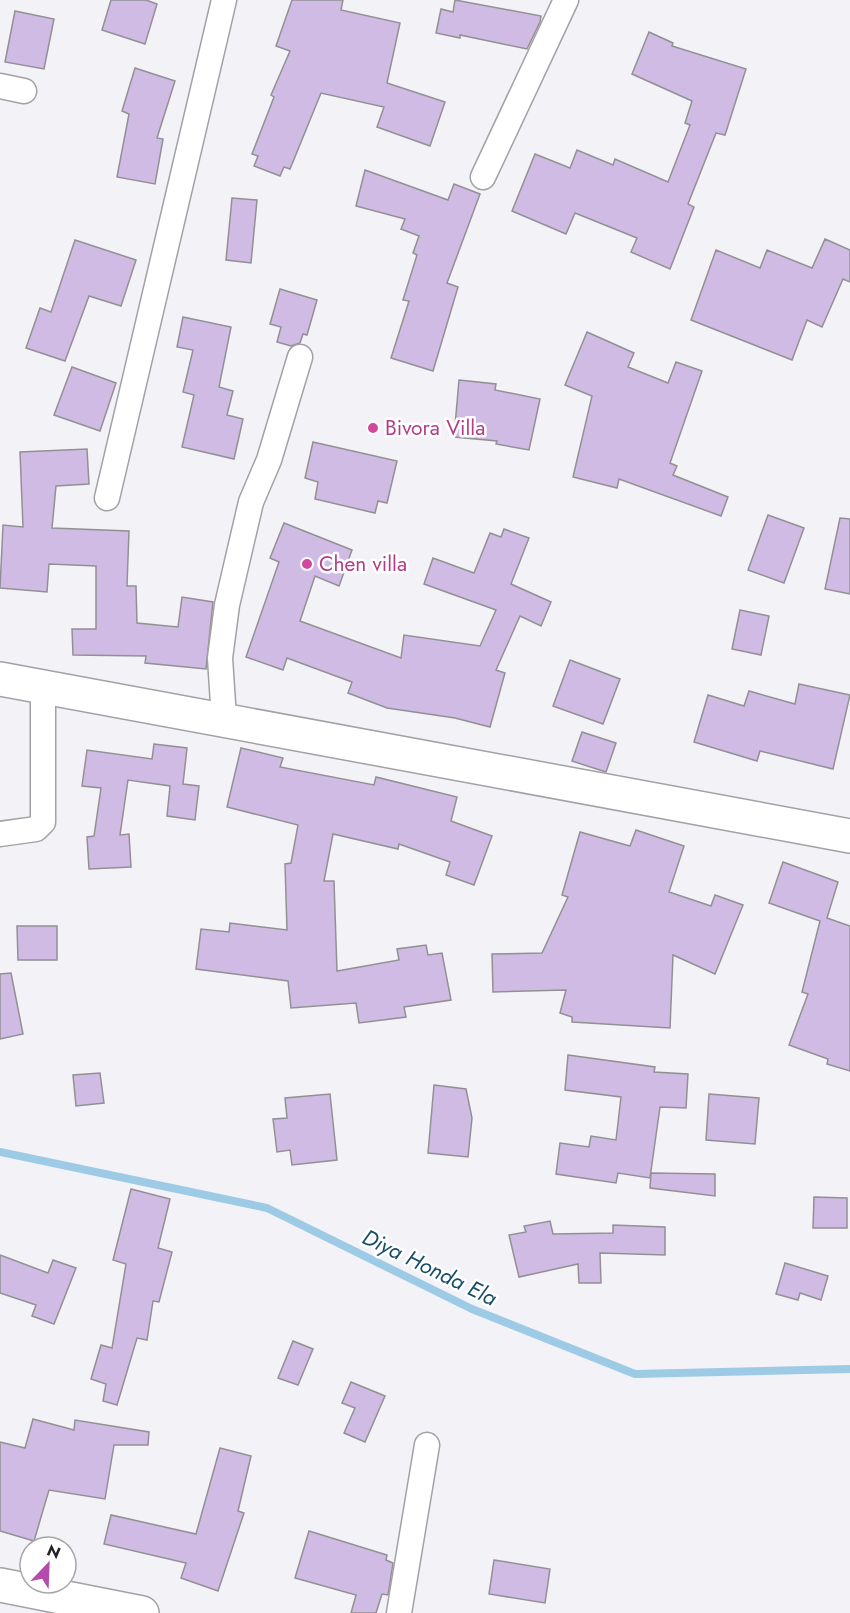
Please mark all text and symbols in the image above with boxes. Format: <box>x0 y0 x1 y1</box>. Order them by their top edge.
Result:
place label: Bivora Villa <box>385 413 485 443</box>
marker: Bivora Villa <box>366 421 380 435</box>
place label: Chen villa <box>319 549 407 579</box>
marker: Chen villa <box>300 557 314 571</box>
water label: Diya Honda Ela <box>357 1221 503 1313</box>
north arrow <box>18 1535 78 1595</box>
text: N <box>43 1539 64 1565</box>

